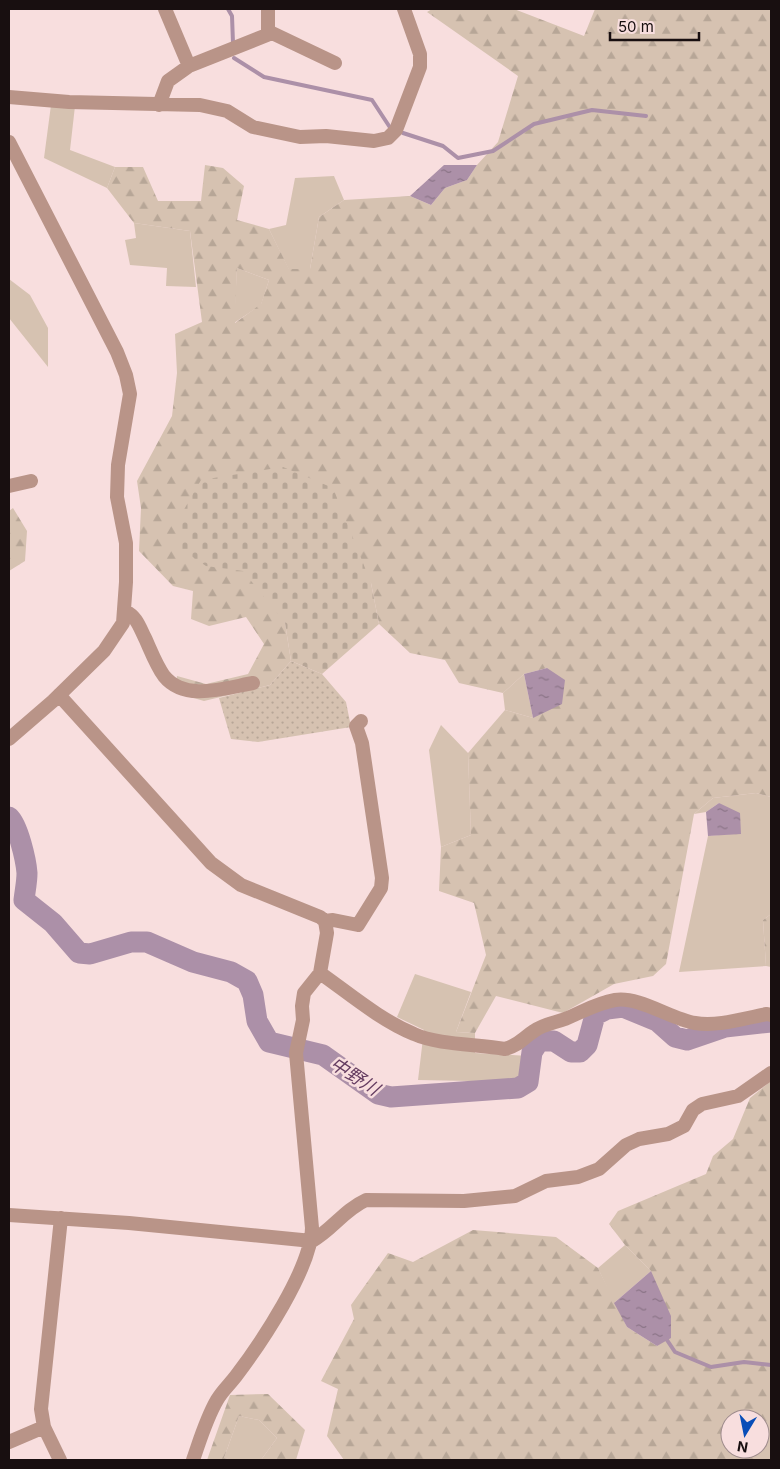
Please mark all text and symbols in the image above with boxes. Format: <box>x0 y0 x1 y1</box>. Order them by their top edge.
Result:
scale bar <box>610 10 699 42</box>
text: 50 m <box>618 17 654 36</box>
water label: 中野川 <box>327 1052 385 1101</box>
north arrow <box>720 1409 770 1459</box>
text: N <box>736 1438 749 1457</box>

